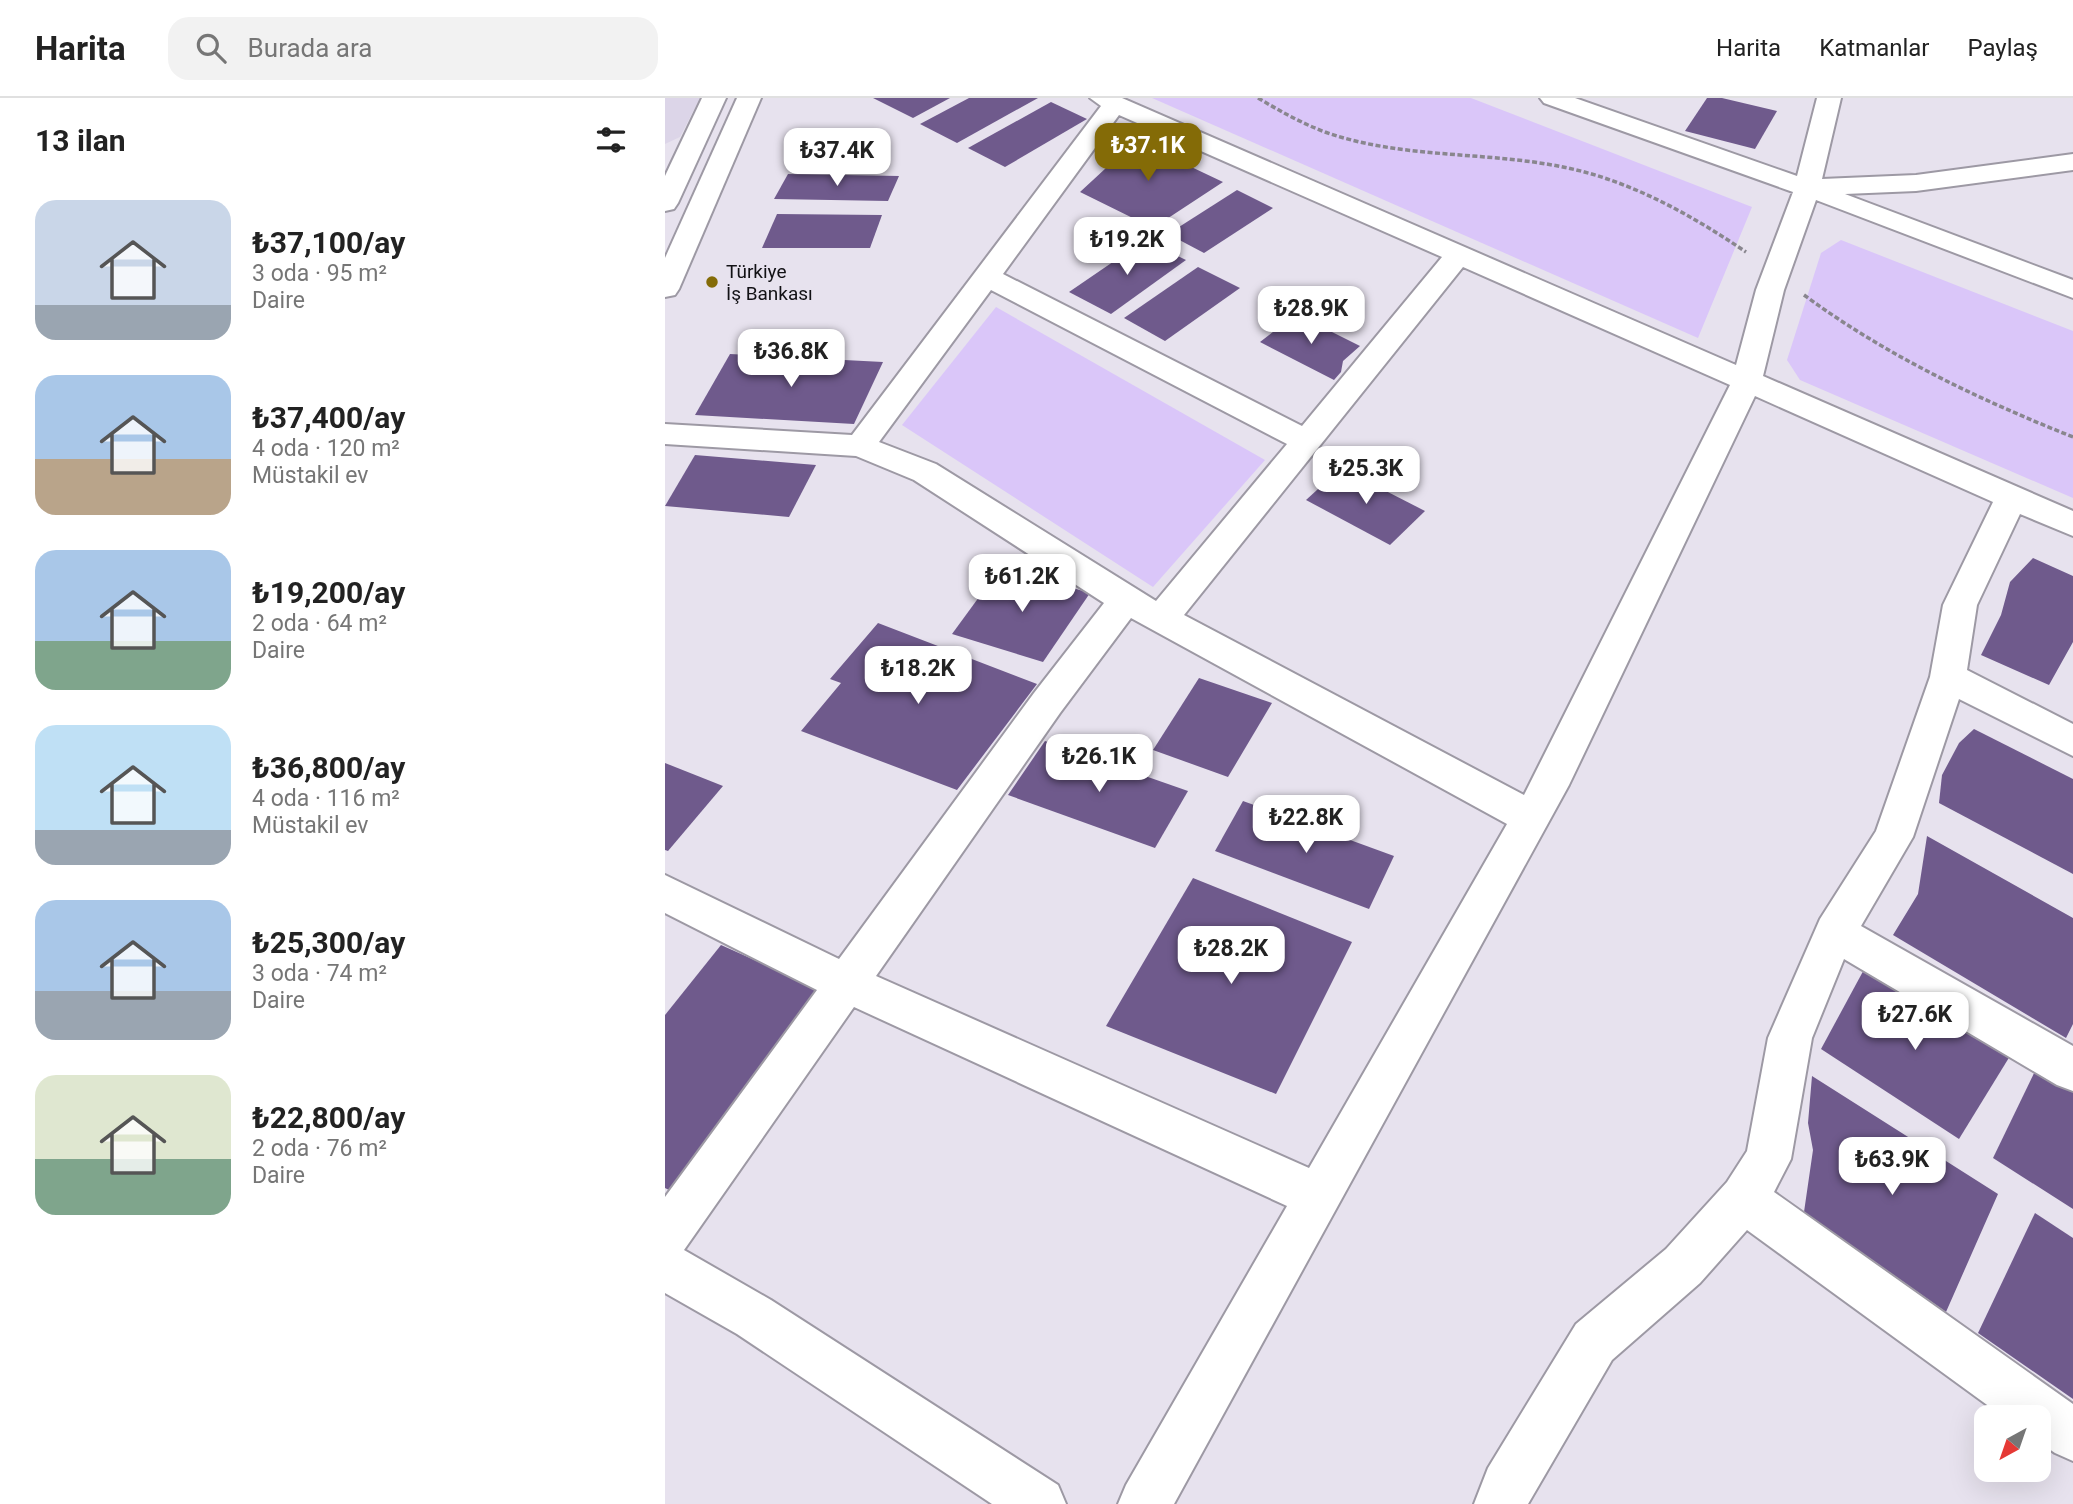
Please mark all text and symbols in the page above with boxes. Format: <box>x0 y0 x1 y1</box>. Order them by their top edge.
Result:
search box <box>168 17 658 80</box>
text: Harita <box>35 29 126 68</box>
icon: search <box>192 29 230 67</box>
text: Burada ara <box>248 33 372 63</box>
text: Harita <box>1716 34 1781 62</box>
text: Katmanlar <box>1819 34 1929 62</box>
text: Paylaş <box>1967 34 2038 62</box>
icon: filters <box>592 121 630 159</box>
text: 13 ilan <box>35 123 126 158</box>
pin: ₺37.1K <box>1091 123 1205 183</box>
pin: ₺37.4K <box>780 129 894 188</box>
text: ₺37.1K <box>1111 132 1185 159</box>
text: ₺37.4K <box>800 137 874 164</box>
pin: ₺19.2K <box>1070 218 1184 277</box>
text: ₺37,100/ay <box>252 225 405 260</box>
text: ₺19.2K <box>1090 226 1164 253</box>
icon: home <box>91 228 175 312</box>
text: 3 oda · 95 m² <box>252 260 387 287</box>
place label: Türkiye İş Bankası <box>726 260 813 305</box>
marker: Türkiye İş Bankası <box>704 274 720 290</box>
pin: ₺28.9K <box>1254 286 1368 346</box>
text: Daire <box>252 287 305 314</box>
text: ₺28.9K <box>1274 295 1348 322</box>
pin: ₺36.8K <box>734 330 848 389</box>
text: ₺36.8K <box>754 338 828 365</box>
text: ₺37,400/ay <box>252 400 405 435</box>
icon: home <box>91 403 175 487</box>
text: 4 oda · 120 m² <box>252 435 400 462</box>
pin: ₺25.3K <box>1309 446 1423 506</box>
text: ₺25.3K <box>1329 455 1403 482</box>
text: Müstakil ev <box>252 462 368 489</box>
pin: ₺61.2K <box>965 554 1079 614</box>
text: ₺61.2K <box>985 563 1059 590</box>
text: ₺19,200/ay <box>252 575 405 610</box>
icon: home <box>91 578 175 662</box>
text: 2 oda · 64 m² <box>252 610 387 637</box>
text: Daire <box>252 637 305 664</box>
pin: ₺18.2K <box>861 646 975 706</box>
text: ₺18.2K <box>881 655 955 682</box>
pin: ₺26.1K <box>1042 734 1156 794</box>
text: ₺26.1K <box>1062 743 1136 770</box>
text: ₺36,800/ay <box>252 750 405 785</box>
icon: home <box>91 753 175 837</box>
text: 4 oda · 116 m² <box>252 785 400 812</box>
pin: ₺22.8K <box>1249 796 1363 855</box>
text: ₺22.8K <box>1269 804 1343 831</box>
text: Müstakil ev <box>252 812 368 839</box>
text: ₺25,300/ay <box>252 925 405 960</box>
pin: ₺28.2K <box>1174 926 1288 986</box>
icon: home <box>91 928 175 1012</box>
text: ₺28.2K <box>1194 935 1268 962</box>
text: 3 oda · 74 m² <box>252 960 387 987</box>
text: Daire <box>252 987 305 1014</box>
pin: ₺27.6K <box>1858 992 1972 1052</box>
text: ₺27.6K <box>1878 1001 1952 1028</box>
text: ₺22,800/ay <box>252 1100 405 1135</box>
icon: home <box>91 1103 175 1187</box>
text: 2 oda · 76 m² <box>252 1135 387 1162</box>
pin: ₺63.9K <box>1835 1138 1949 1197</box>
text: ₺63.9K <box>1855 1146 1929 1173</box>
text: Daire <box>252 1162 305 1189</box>
north arrow <box>1974 1405 2051 1482</box>
map controls <box>1974 1405 2051 1482</box>

